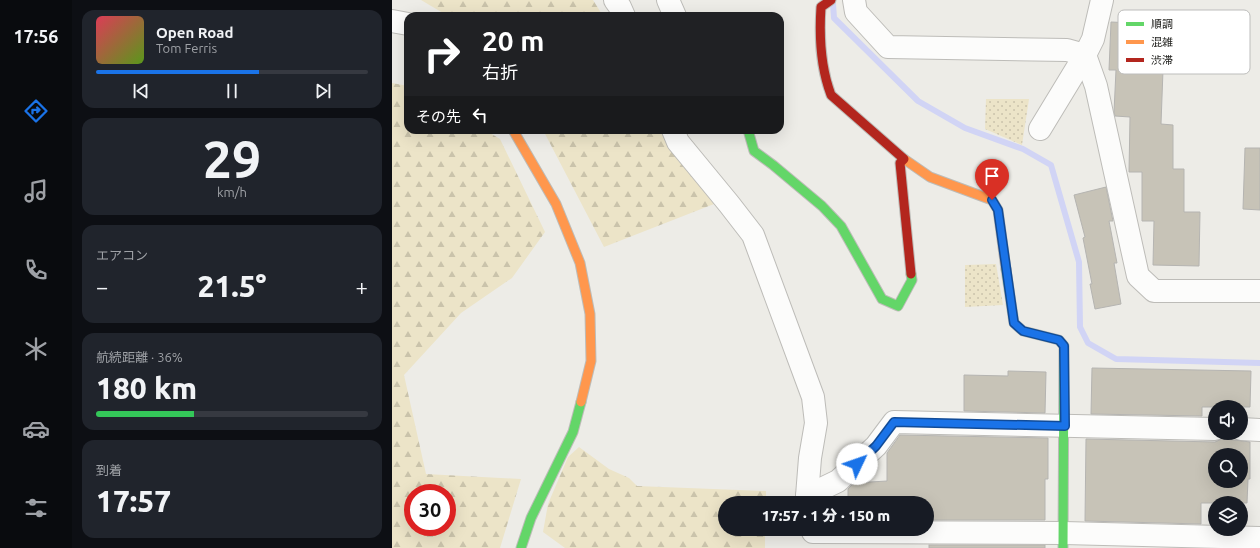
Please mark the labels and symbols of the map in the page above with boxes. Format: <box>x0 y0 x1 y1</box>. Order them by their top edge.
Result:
legend <box>1118 10 1250 74</box>
text: 順調 <box>1151 18 1173 30</box>
text: 混雑 <box>1151 36 1173 48</box>
text: 渋滞 <box>1151 54 1173 66</box>
pin <box>975 159 1009 200</box>
position arrow <box>836 443 878 485</box>
speed limit sign: 30 <box>404 484 456 536</box>

